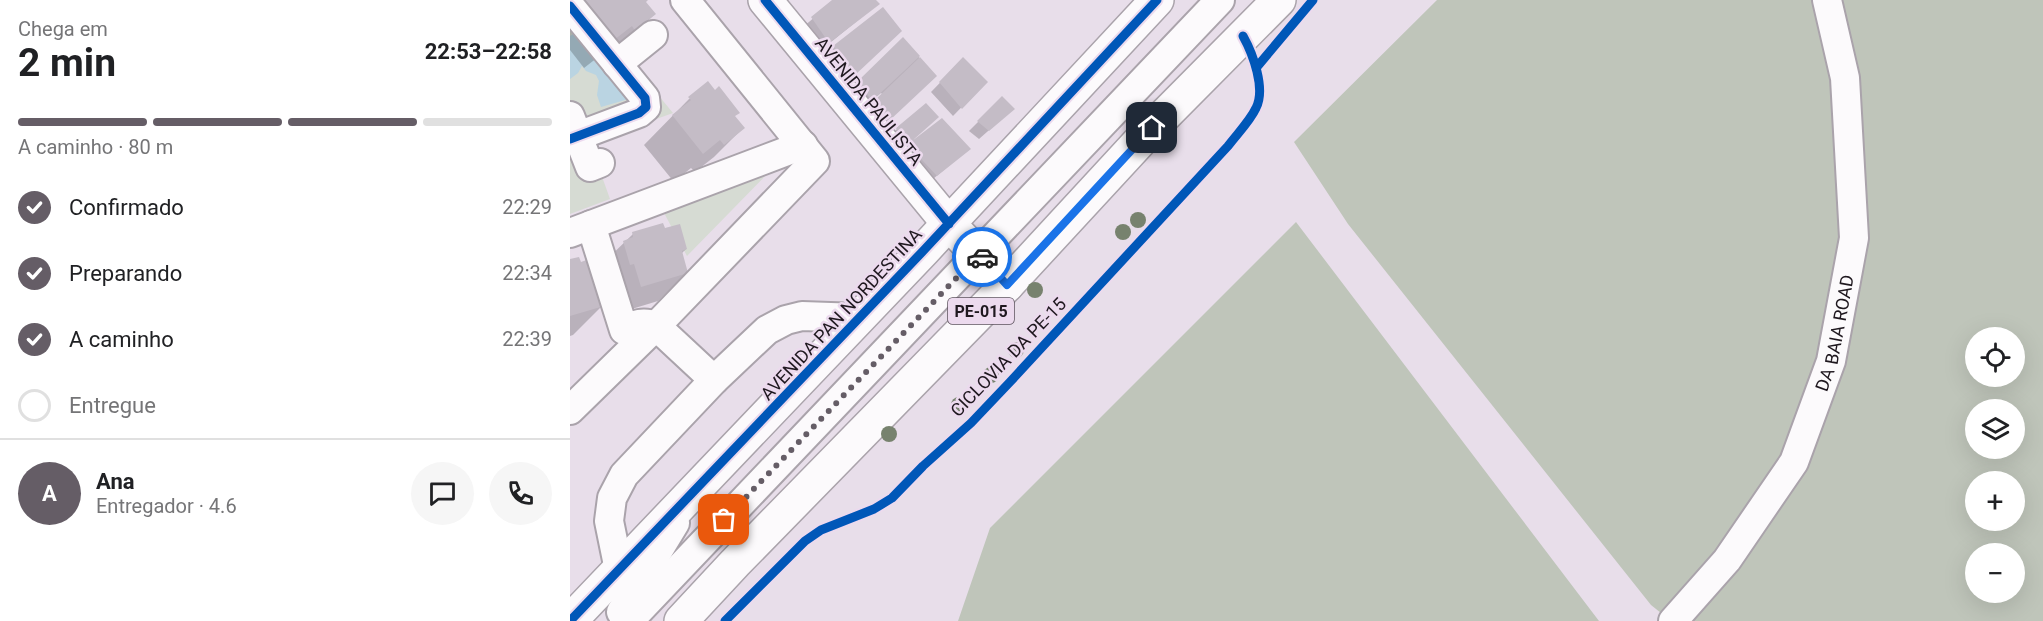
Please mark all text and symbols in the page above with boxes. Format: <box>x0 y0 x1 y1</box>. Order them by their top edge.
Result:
text: Chega em <box>18 17 108 41</box>
street label: AVENIDA PAULISTA <box>811 33 927 169</box>
text: 22:53–22:58 <box>425 39 552 64</box>
text: 2 min <box>18 40 116 86</box>
pin <box>1126 102 1177 153</box>
icon: home <box>1135 111 1168 144</box>
text: A caminho · 80 m <box>18 135 173 159</box>
icon: check <box>18 191 51 224</box>
text: Confirmado <box>69 195 184 220</box>
text: 22:29 <box>502 195 552 219</box>
street label: AVENIDA PAN NORDESTINA <box>756 224 926 404</box>
courier <box>952 227 1012 287</box>
icon: car <box>966 241 999 274</box>
icon: check <box>18 257 51 290</box>
text: Preparando <box>69 261 182 286</box>
text: 22:34 <box>502 261 552 285</box>
street label: DA BAIA ROAD <box>1810 273 1857 394</box>
street label: CICLOVIA DA PE-15 <box>946 293 1070 421</box>
road number: PE-015 <box>948 298 1014 324</box>
icon: check <box>18 323 51 356</box>
text: A caminho <box>69 327 174 352</box>
text: 22:39 <box>502 327 552 351</box>
map controls <box>1965 327 2025 603</box>
button: locate <box>1965 327 2025 387</box>
text: Entregue <box>69 393 156 418</box>
button: layers <box>1965 399 2025 459</box>
button: chat <box>411 462 474 525</box>
button: phone <box>489 462 552 525</box>
text: Ana <box>96 469 135 494</box>
button: + <box>1965 471 2025 531</box>
text: A <box>42 481 57 506</box>
text: Entregador · 4.6 <box>96 494 237 518</box>
pin <box>698 494 749 545</box>
icon: bag <box>707 503 740 536</box>
button: − <box>1965 543 2025 603</box>

